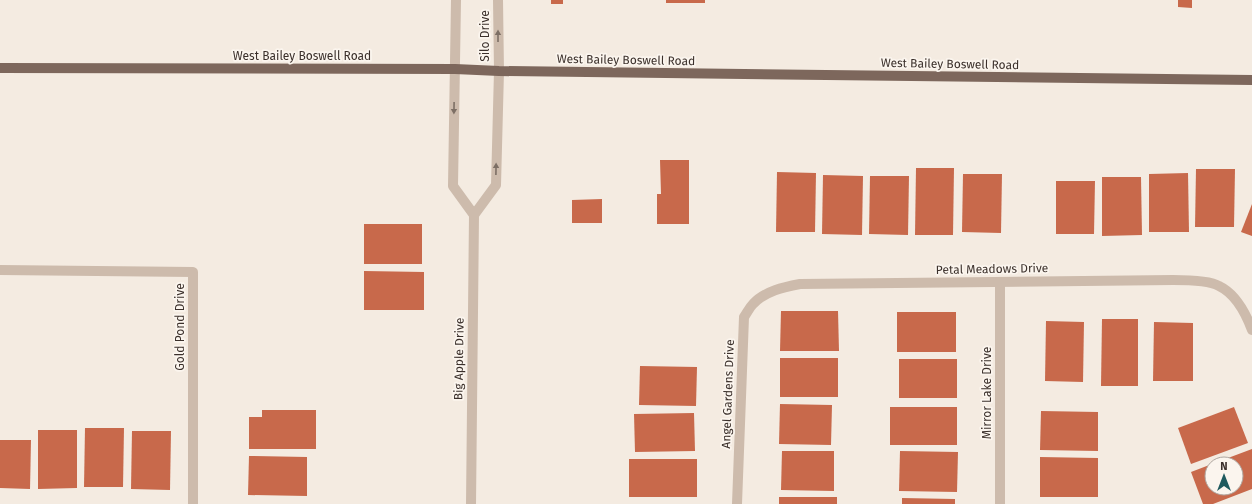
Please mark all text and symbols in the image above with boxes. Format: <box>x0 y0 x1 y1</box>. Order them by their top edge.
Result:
street label: Silo Drive <box>478 10 492 62</box>
one-way arrow <box>495 29 501 42</box>
street label: West Bailey Boswell Road <box>233 49 371 63</box>
street label: West Bailey Boswell Road <box>557 52 695 68</box>
street label: West Bailey Boswell Road <box>881 56 1019 72</box>
one-way arrow <box>451 102 458 114</box>
one-way arrow <box>493 162 499 175</box>
street label: Petal Meadows Drive <box>936 261 1048 277</box>
street label: Gold Pond Drive <box>173 283 187 371</box>
street label: Big Apple Drive <box>451 318 467 400</box>
street label: Angel Gardens Drive <box>719 339 737 449</box>
street label: Mirror Lake Drive <box>980 347 994 439</box>
north arrow <box>1204 456 1244 496</box>
text: N <box>1220 460 1228 473</box>

